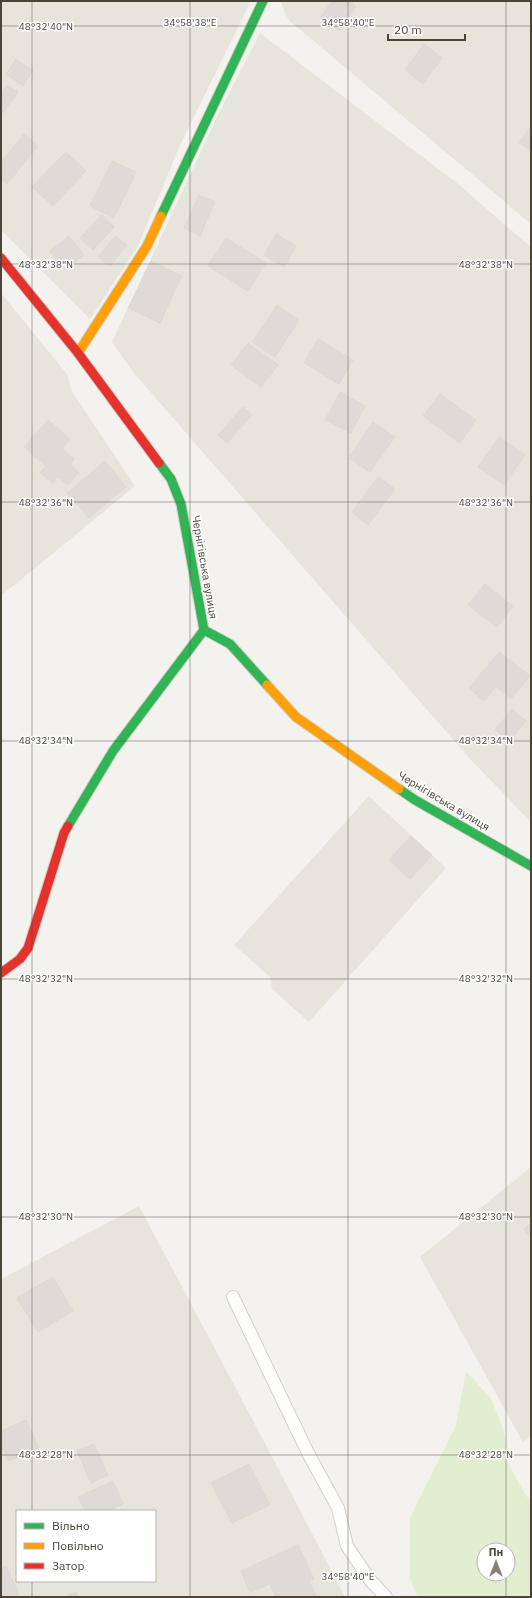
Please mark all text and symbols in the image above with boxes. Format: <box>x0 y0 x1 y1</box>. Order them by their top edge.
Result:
text: 34°58'38"E <box>163 16 217 29</box>
text: 34°58'40"E <box>321 16 375 29</box>
scale bar <box>388 16 465 42</box>
text: 48°32'40"N <box>19 20 73 33</box>
text: 20 m <box>394 22 422 37</box>
text: 48°32'38"N <box>19 258 73 271</box>
text: 48°32'38"N <box>459 258 513 271</box>
text: 48°32'36"N <box>19 496 73 509</box>
text: 48°32'36"N <box>459 496 513 509</box>
street label: Чернігівська вулиця <box>189 514 221 620</box>
text: 48°32'34"N <box>19 734 73 747</box>
text: 48°32'34"N <box>459 734 513 747</box>
street label: Чернігівська вулиця <box>396 768 492 834</box>
text: 48°32'32"N <box>19 972 73 985</box>
text: 48°32'32"N <box>459 972 513 985</box>
text: 48°32'30"N <box>19 1210 73 1223</box>
text: 48°32'30"N <box>459 1210 513 1223</box>
text: 48°32'28"N <box>19 1448 73 1461</box>
text: 48°32'28"N <box>459 1448 513 1461</box>
legend <box>16 1510 156 1582</box>
text: Вільно <box>52 1518 90 1533</box>
text: Повільно <box>52 1538 104 1553</box>
north arrow <box>476 1542 516 1582</box>
text: Пн <box>489 1545 503 1559</box>
text: Затор <box>52 1558 85 1573</box>
text: 34°58'40"E <box>321 1570 375 1583</box>

